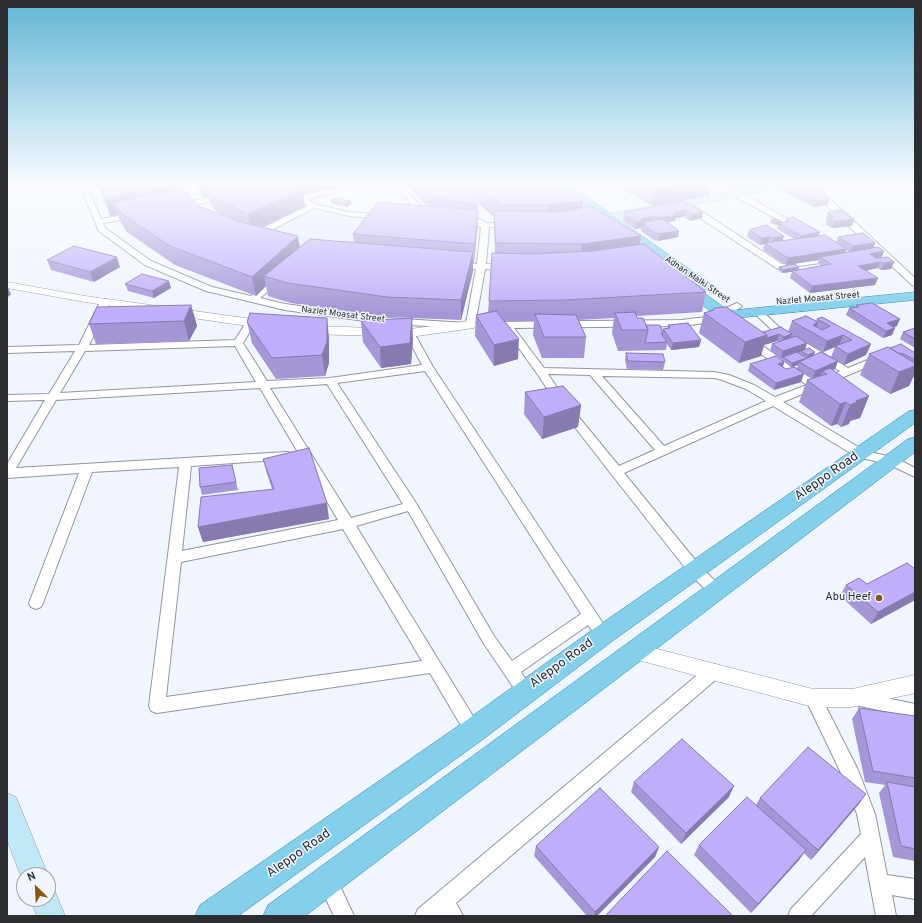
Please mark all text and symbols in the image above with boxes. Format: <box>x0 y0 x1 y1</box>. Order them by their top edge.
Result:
street label: Adnan Malki Street <box>662 254 732 306</box>
street label: Nazlet Moasat Street <box>776 290 860 308</box>
street label: Nazlet Moasat Street <box>301 305 385 325</box>
street label: Aleppo Road <box>792 449 862 505</box>
place label: Abu Heef <box>825 591 871 605</box>
marker: Abu Heef <box>874 593 884 603</box>
street label: Aleppo Road <box>527 636 597 692</box>
street label: Aleppo Road <box>264 826 334 882</box>
north arrow <box>16 867 56 907</box>
text: N <box>25 869 38 885</box>

